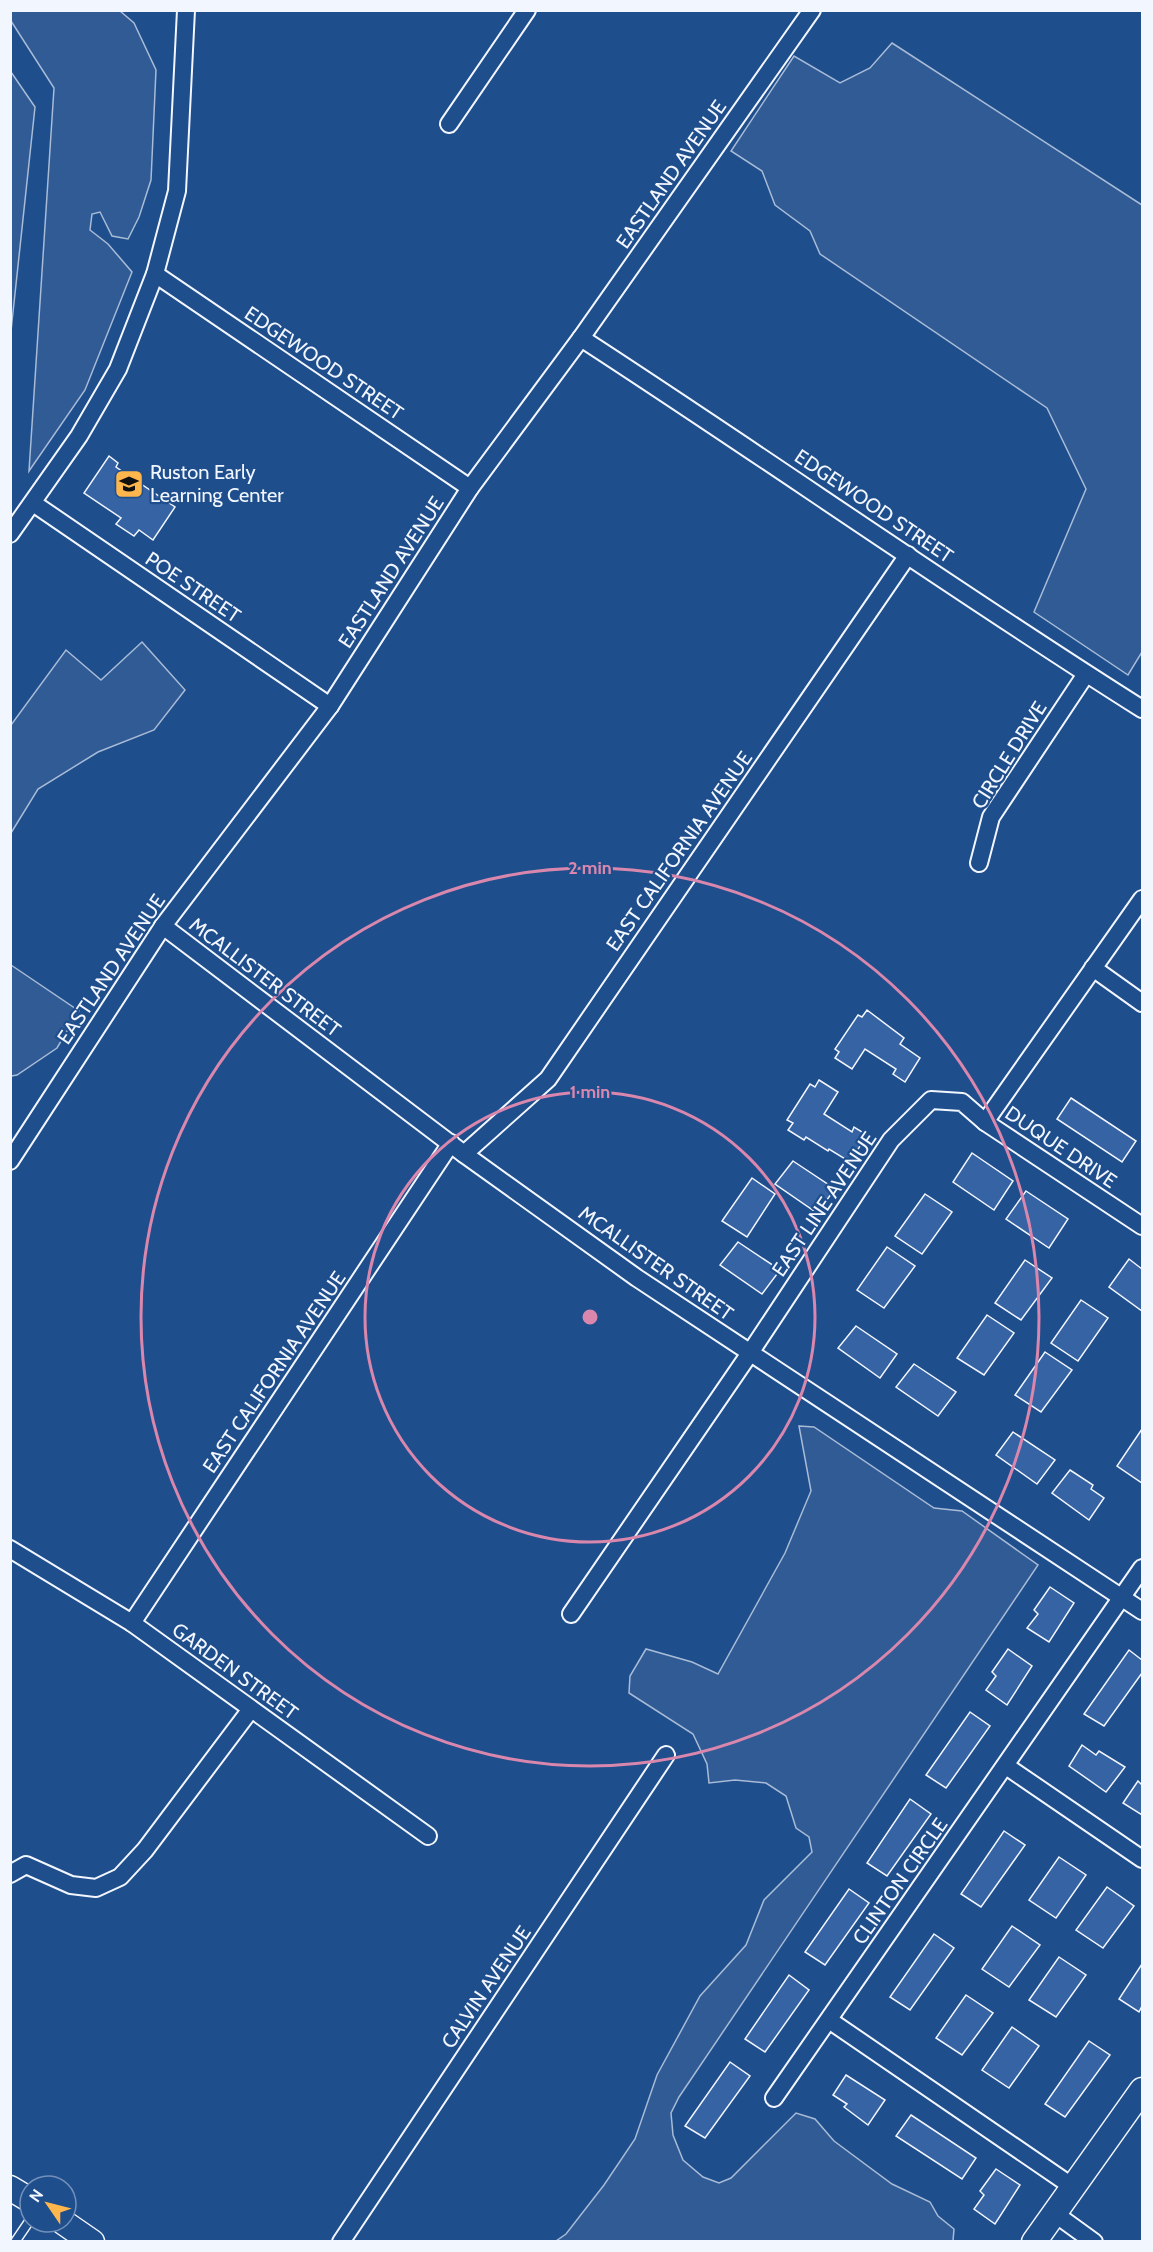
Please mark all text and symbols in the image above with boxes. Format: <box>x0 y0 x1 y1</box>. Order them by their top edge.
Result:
street label: EASTLAND AVENUE <box>611 95 731 253</box>
street label: EDGEWOOD STREET <box>240 301 408 425</box>
street label: EDGEWOOD STREET <box>790 444 958 568</box>
place label: Ruston Early Learning Center <box>150 460 284 507</box>
school or university icon: Ruston Early Learning Center <box>113 468 145 500</box>
street label: EASTLAND AVENUE <box>333 492 449 652</box>
street label: POE STREET <box>141 546 245 628</box>
street label: CIRCLE DRIVE <box>966 697 1052 813</box>
street label: EAST CALIFORNIA AVENUE <box>601 747 757 955</box>
text: 2 min <box>568 857 612 879</box>
street label: EASTLAND AVENUE <box>52 890 170 1048</box>
street label: MCALLISTER STREET <box>185 912 346 1042</box>
text: 1 min <box>570 1081 610 1103</box>
street label: DUQUE DRIVE <box>1001 1101 1121 1193</box>
street label: EAST LINE AVENUE <box>767 1127 881 1281</box>
street label: MCALLISTER STREET <box>574 1201 738 1326</box>
street label: EAST CALIFORNIA AVENUE <box>197 1267 351 1477</box>
centre of rings <box>580 1307 600 1327</box>
street label: GARDEN STREET <box>168 1617 303 1725</box>
street label: CLINTON CIRCLE <box>848 1813 952 1949</box>
street label: CALVIN AVENUE <box>436 1921 536 2053</box>
north arrow <box>18 2174 78 2234</box>
text: N <box>25 2186 47 2206</box>

